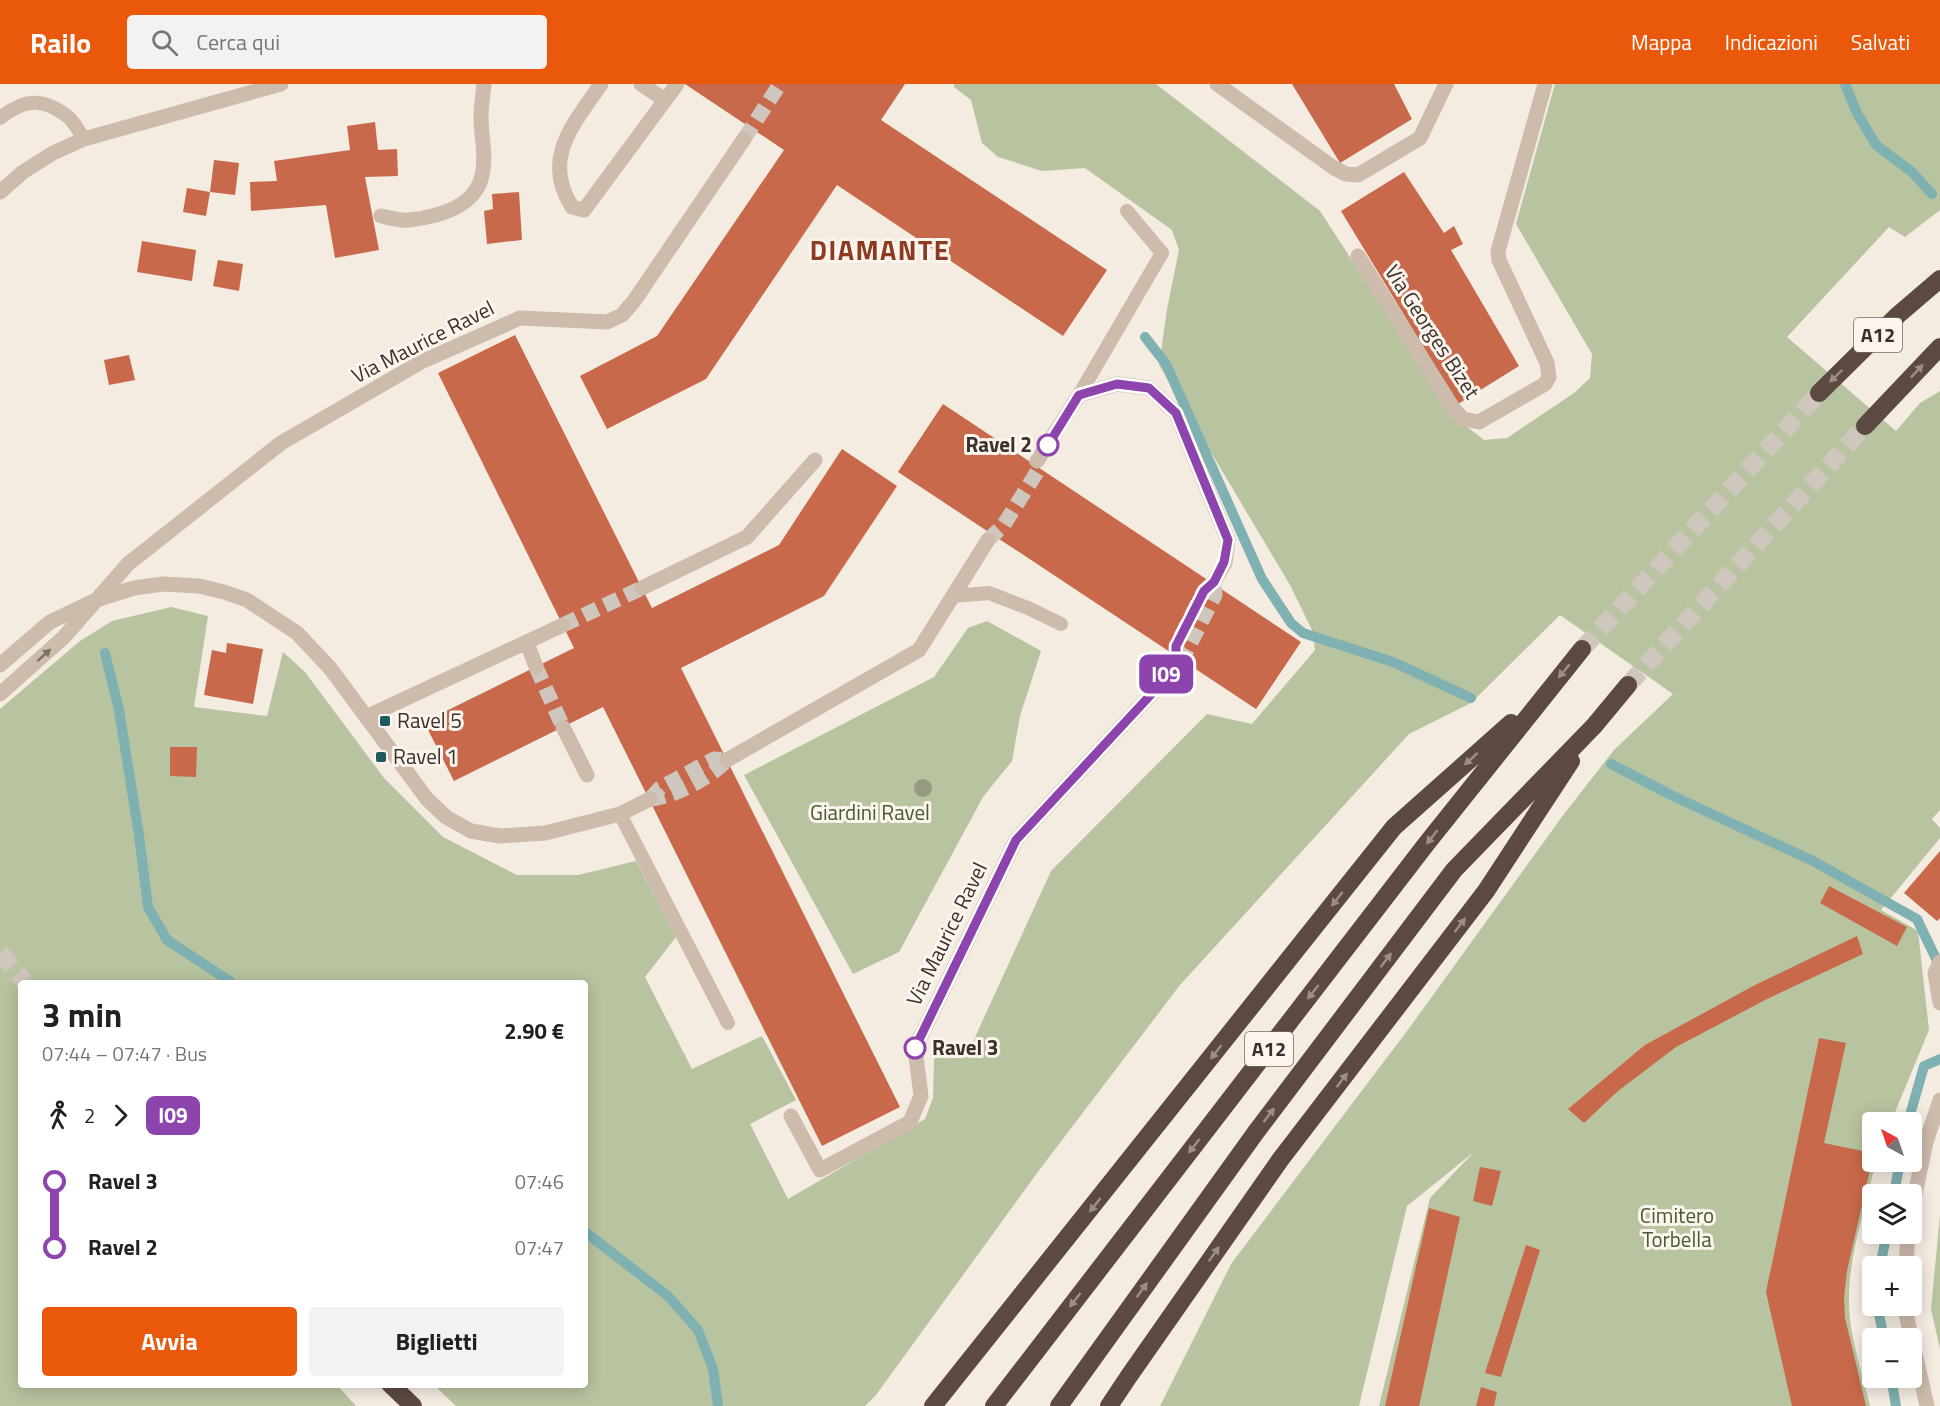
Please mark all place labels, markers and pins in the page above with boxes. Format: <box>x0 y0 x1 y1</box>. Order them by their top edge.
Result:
place label: Ravel 2 <box>965 428 1032 460</box>
marker: Ravel 2 <box>1037 434 1059 456</box>
place label: Ravel 5 <box>397 704 462 736</box>
marker: Ravel 5 <box>378 714 392 728</box>
place label: Ravel 1 <box>393 740 458 772</box>
marker: Ravel 1 <box>374 750 388 764</box>
place label: Ravel 3 <box>932 1031 999 1063</box>
marker: Ravel 3 <box>904 1037 926 1059</box>

